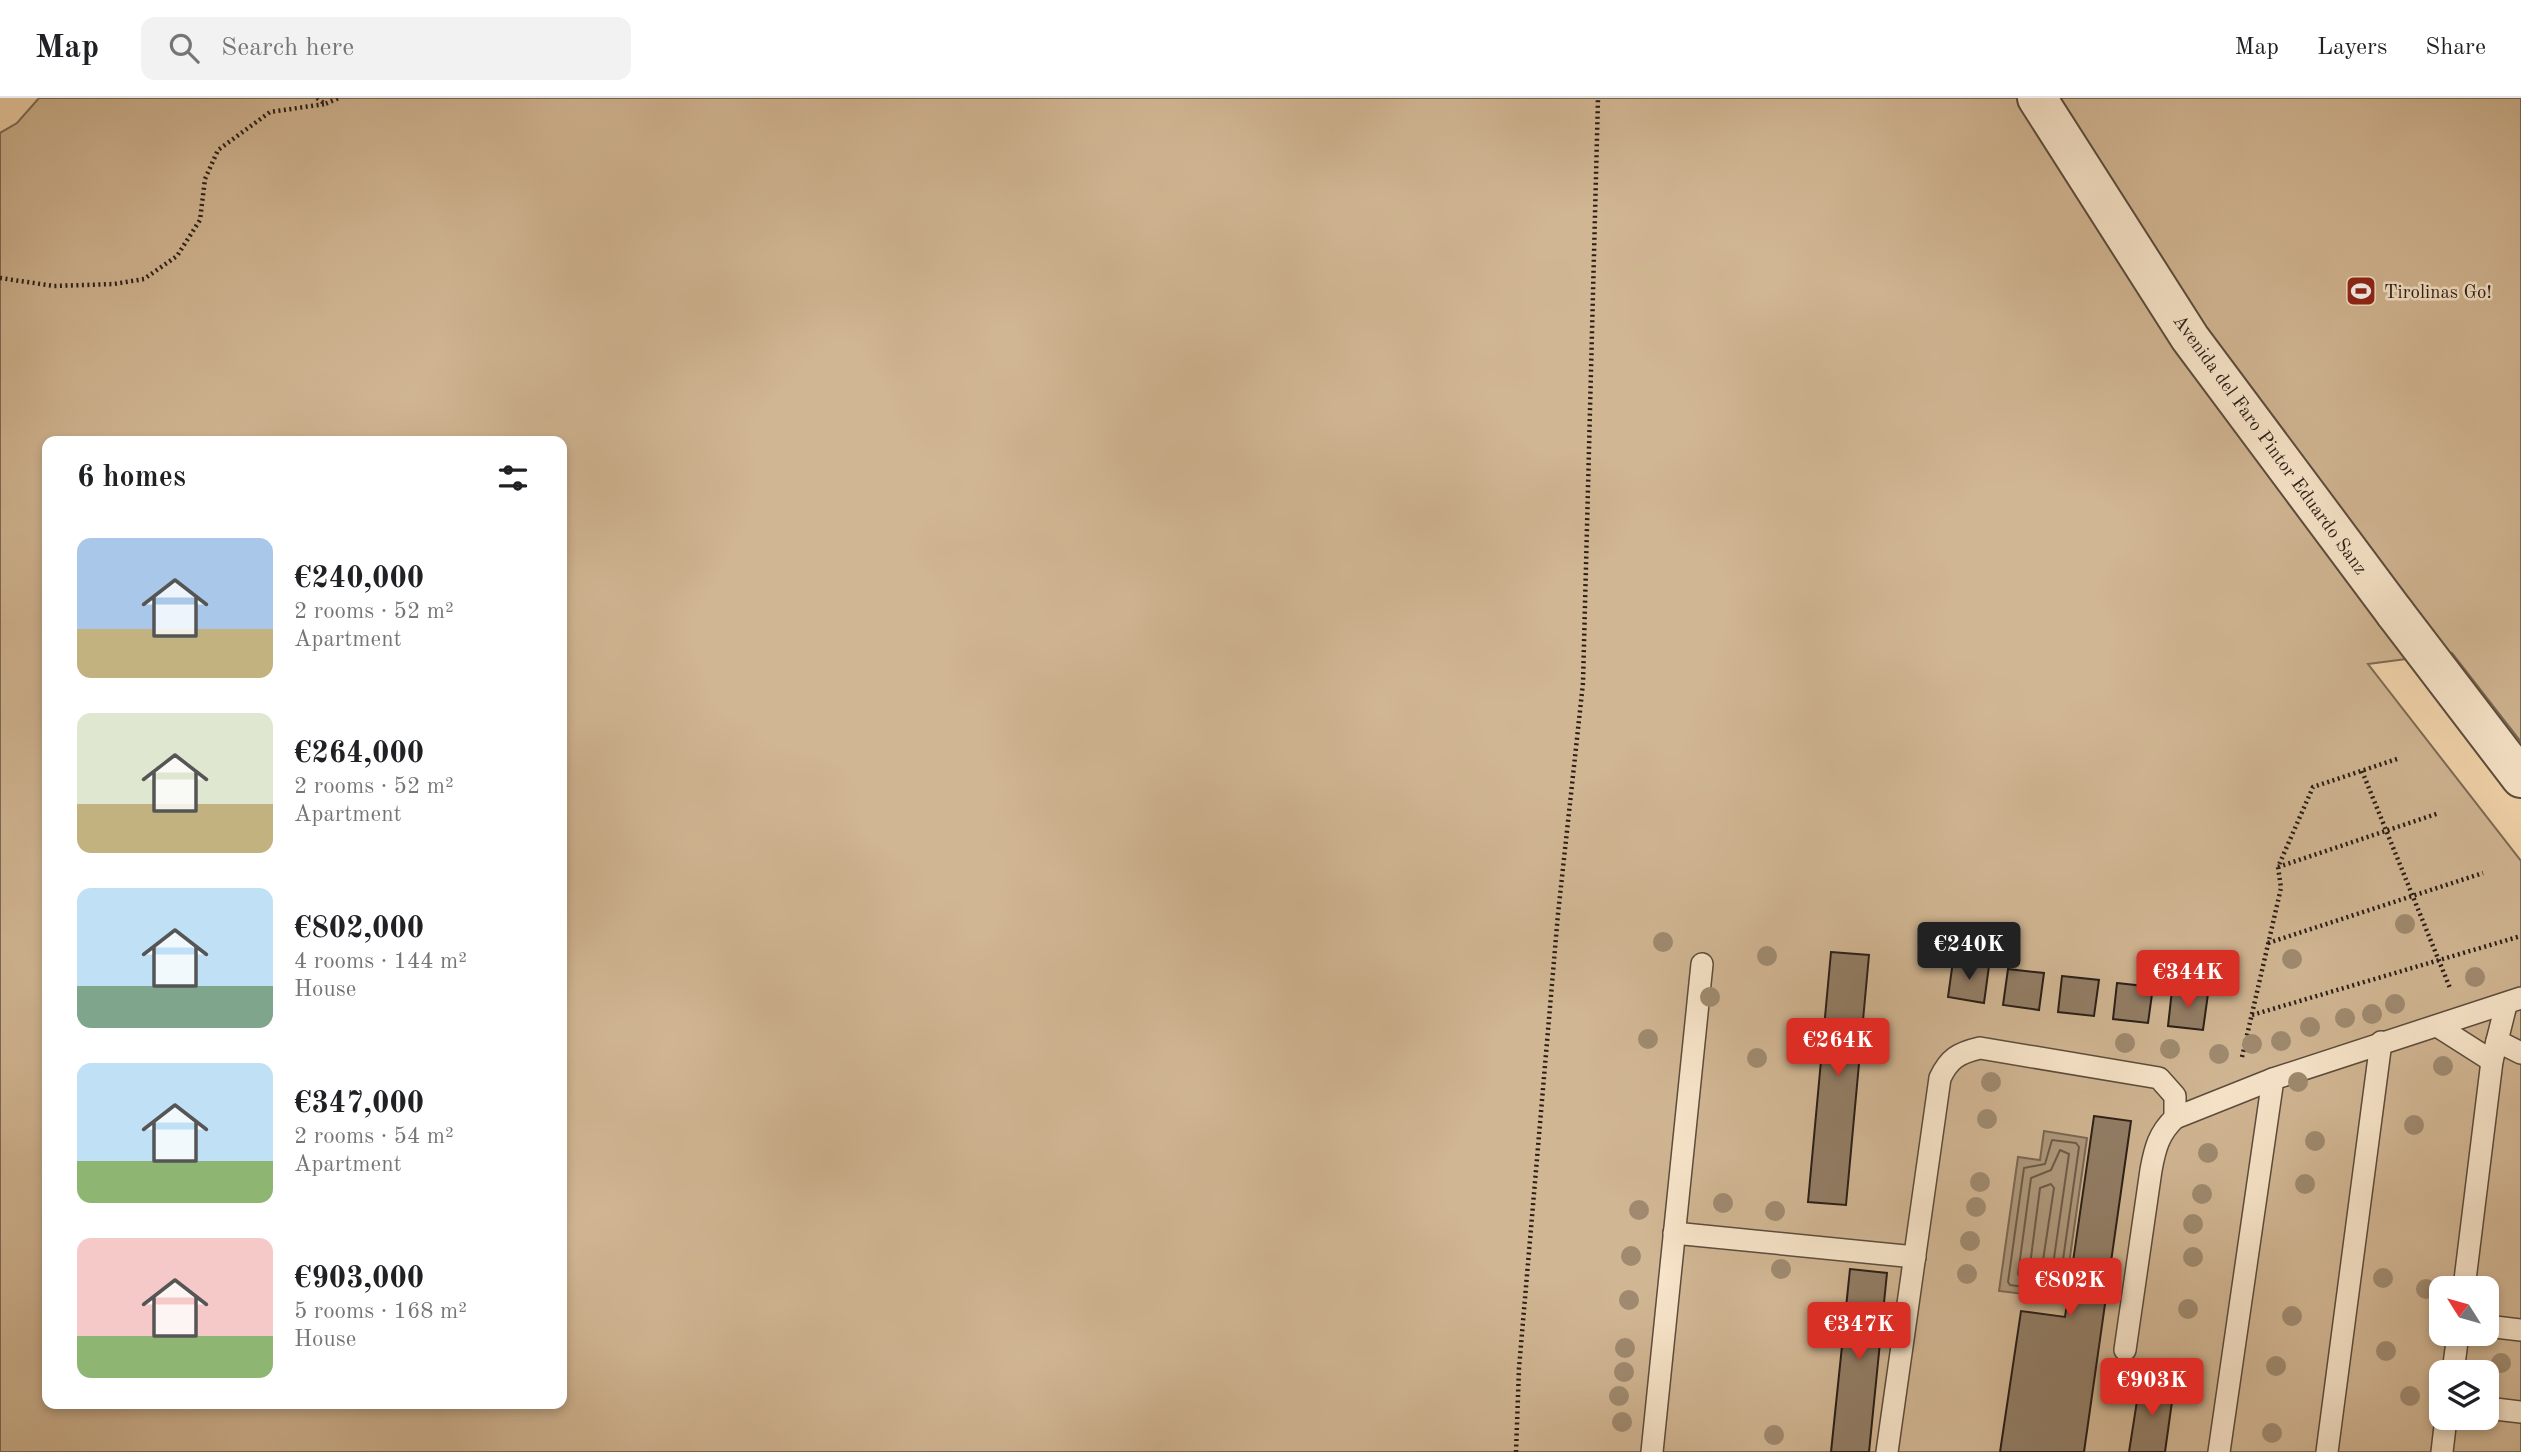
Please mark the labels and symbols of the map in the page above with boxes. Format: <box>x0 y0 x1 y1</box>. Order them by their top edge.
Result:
sports icon: Tirolinas Go! <box>2344 274 2378 308</box>
place label: Tirolinas Go! <box>2384 284 2492 303</box>
street label: Avenida del Faro Pintor Eduardo Sanz <box>2168 312 2370 579</box>
pin: €240K <box>1920 922 2018 982</box>
pin: €344K <box>2139 950 2237 1010</box>
pin: €264K <box>1789 1018 1887 1078</box>
pin: €802K <box>2021 1258 2119 1318</box>
north arrow <box>2429 1276 2499 1346</box>
pin: €347K <box>1810 1302 1908 1362</box>
pin: €903K <box>2103 1358 2201 1418</box>

